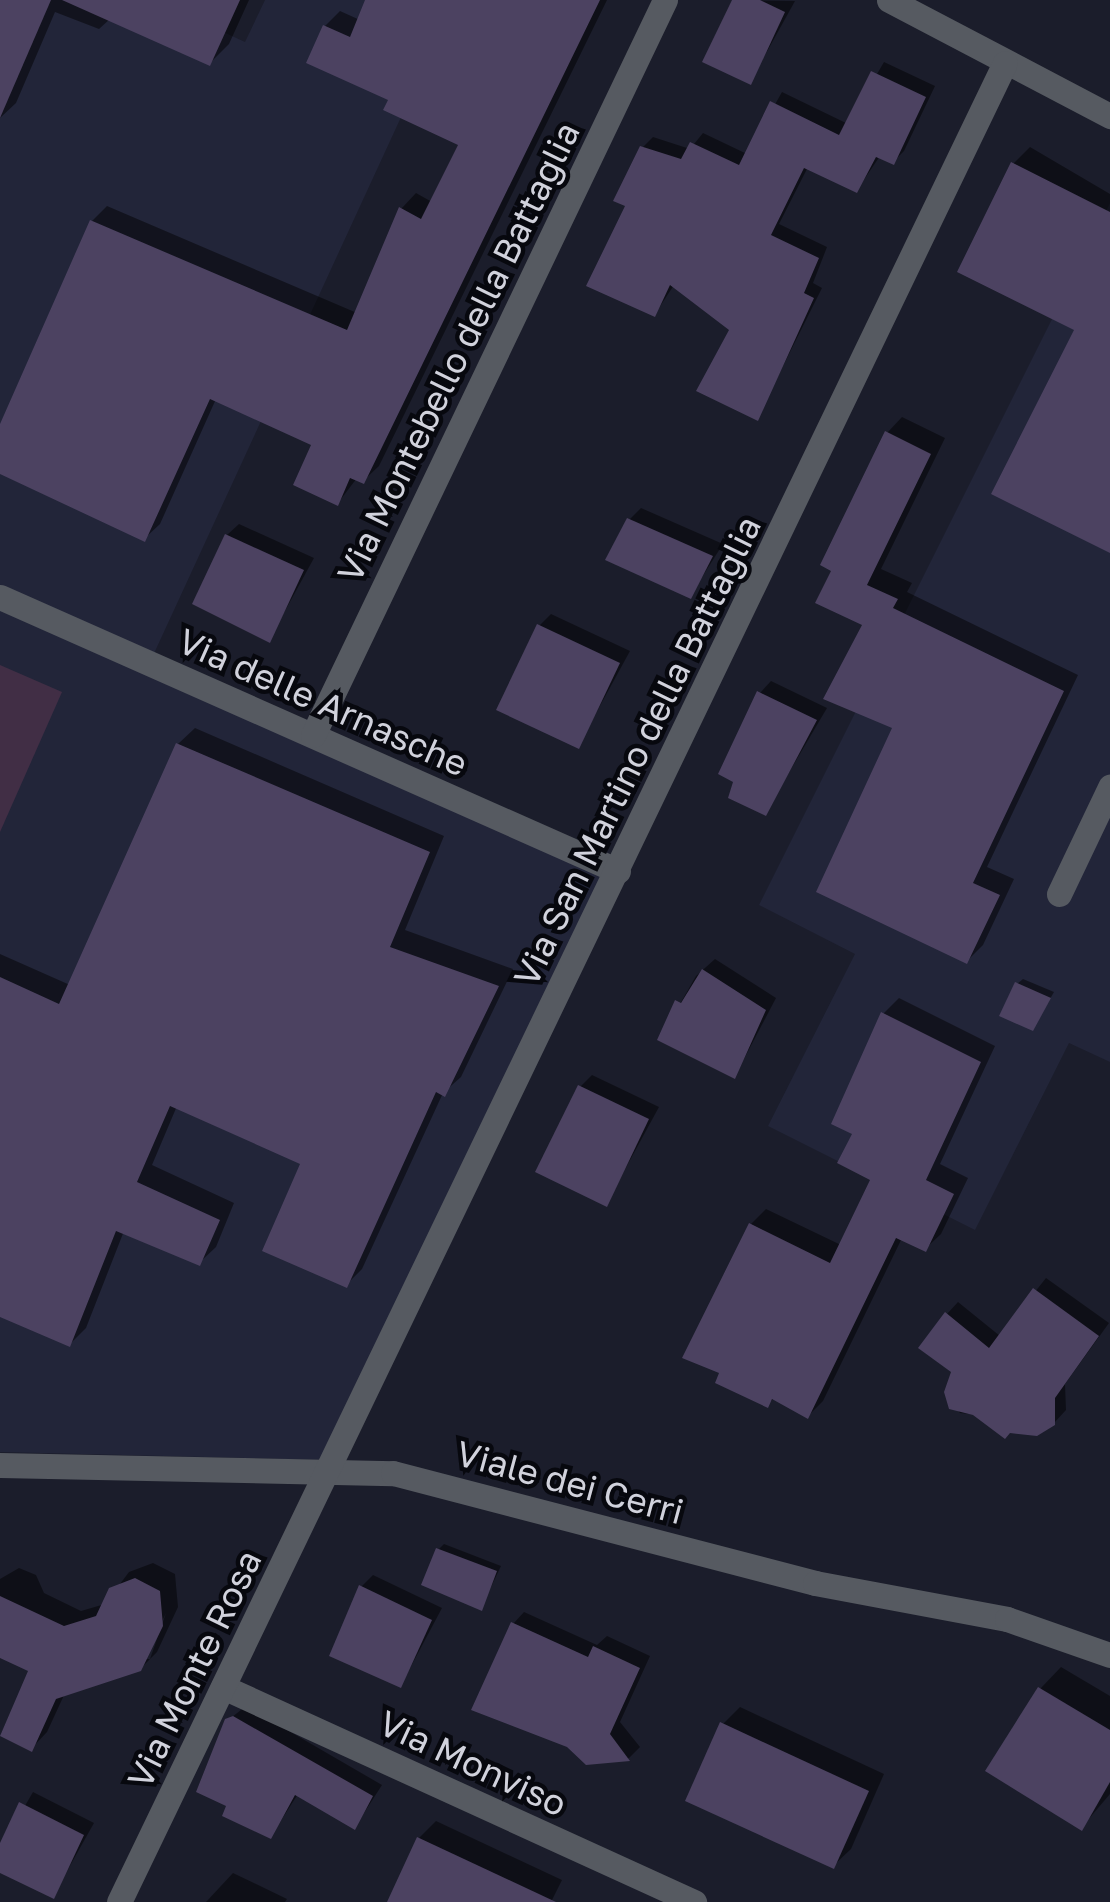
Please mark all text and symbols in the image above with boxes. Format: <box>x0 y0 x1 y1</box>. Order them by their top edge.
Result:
street label: Via Montebello della Battaglia <box>328 115 588 589</box>
street label: Via San Martino della Battaglia <box>505 509 769 993</box>
street label: Via delle Arnasche <box>172 619 474 785</box>
street label: Viale dei Cerri <box>452 1432 688 1532</box>
street label: Via Monte Rosa <box>118 1543 270 1795</box>
street label: Via Monviso <box>373 1701 573 1825</box>

